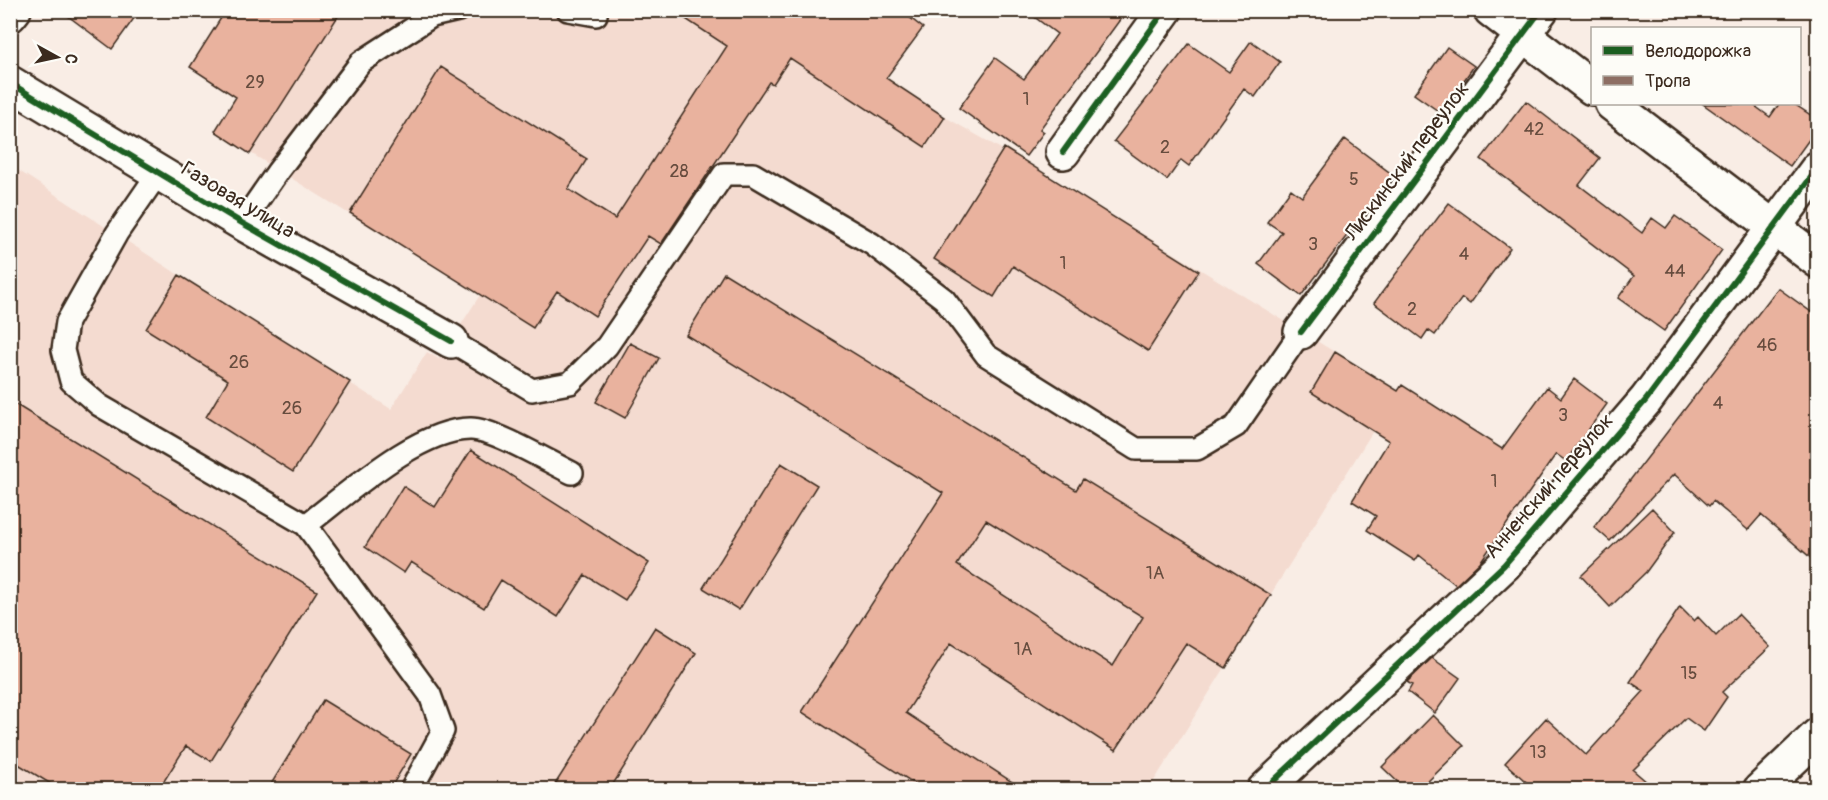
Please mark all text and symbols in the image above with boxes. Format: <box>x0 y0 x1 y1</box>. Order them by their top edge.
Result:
north arrow <box>27 27 87 87</box>
legend <box>1591 27 1801 105</box>
text: Велодорожка <box>1645 40 1751 63</box>
text: С <box>60 53 81 65</box>
text: Тропа <box>1645 70 1691 93</box>
house number: 29 <box>245 71 265 94</box>
street label: Лискинский переулок <box>1338 76 1476 247</box>
house number: 1 <box>1022 88 1030 111</box>
house number: 42 <box>1524 118 1544 141</box>
house number: 2 <box>1160 136 1170 159</box>
street label: Газовая улица <box>176 155 300 245</box>
house number: 28 <box>669 160 689 183</box>
house number: 5 <box>1349 168 1359 191</box>
house number: 3 <box>1308 233 1318 256</box>
house number: 4 <box>1459 243 1470 266</box>
house number: 1 <box>1059 252 1067 275</box>
house number: 44 <box>1665 260 1686 283</box>
house number: 2 <box>1407 298 1417 321</box>
house number: 46 <box>1757 334 1777 357</box>
house number: 26 <box>229 351 249 374</box>
house number: 4 <box>1713 392 1724 415</box>
house number: 26 <box>282 397 302 420</box>
house number: 3 <box>1558 404 1568 427</box>
street label: Анненский переулок <box>1478 407 1620 564</box>
house number: 1 <box>1490 470 1498 493</box>
house number: 1А <box>1146 562 1165 585</box>
house number: 1А <box>1014 638 1033 661</box>
house number: 15 <box>1681 662 1697 685</box>
house number: 13 <box>1529 741 1547 764</box>

